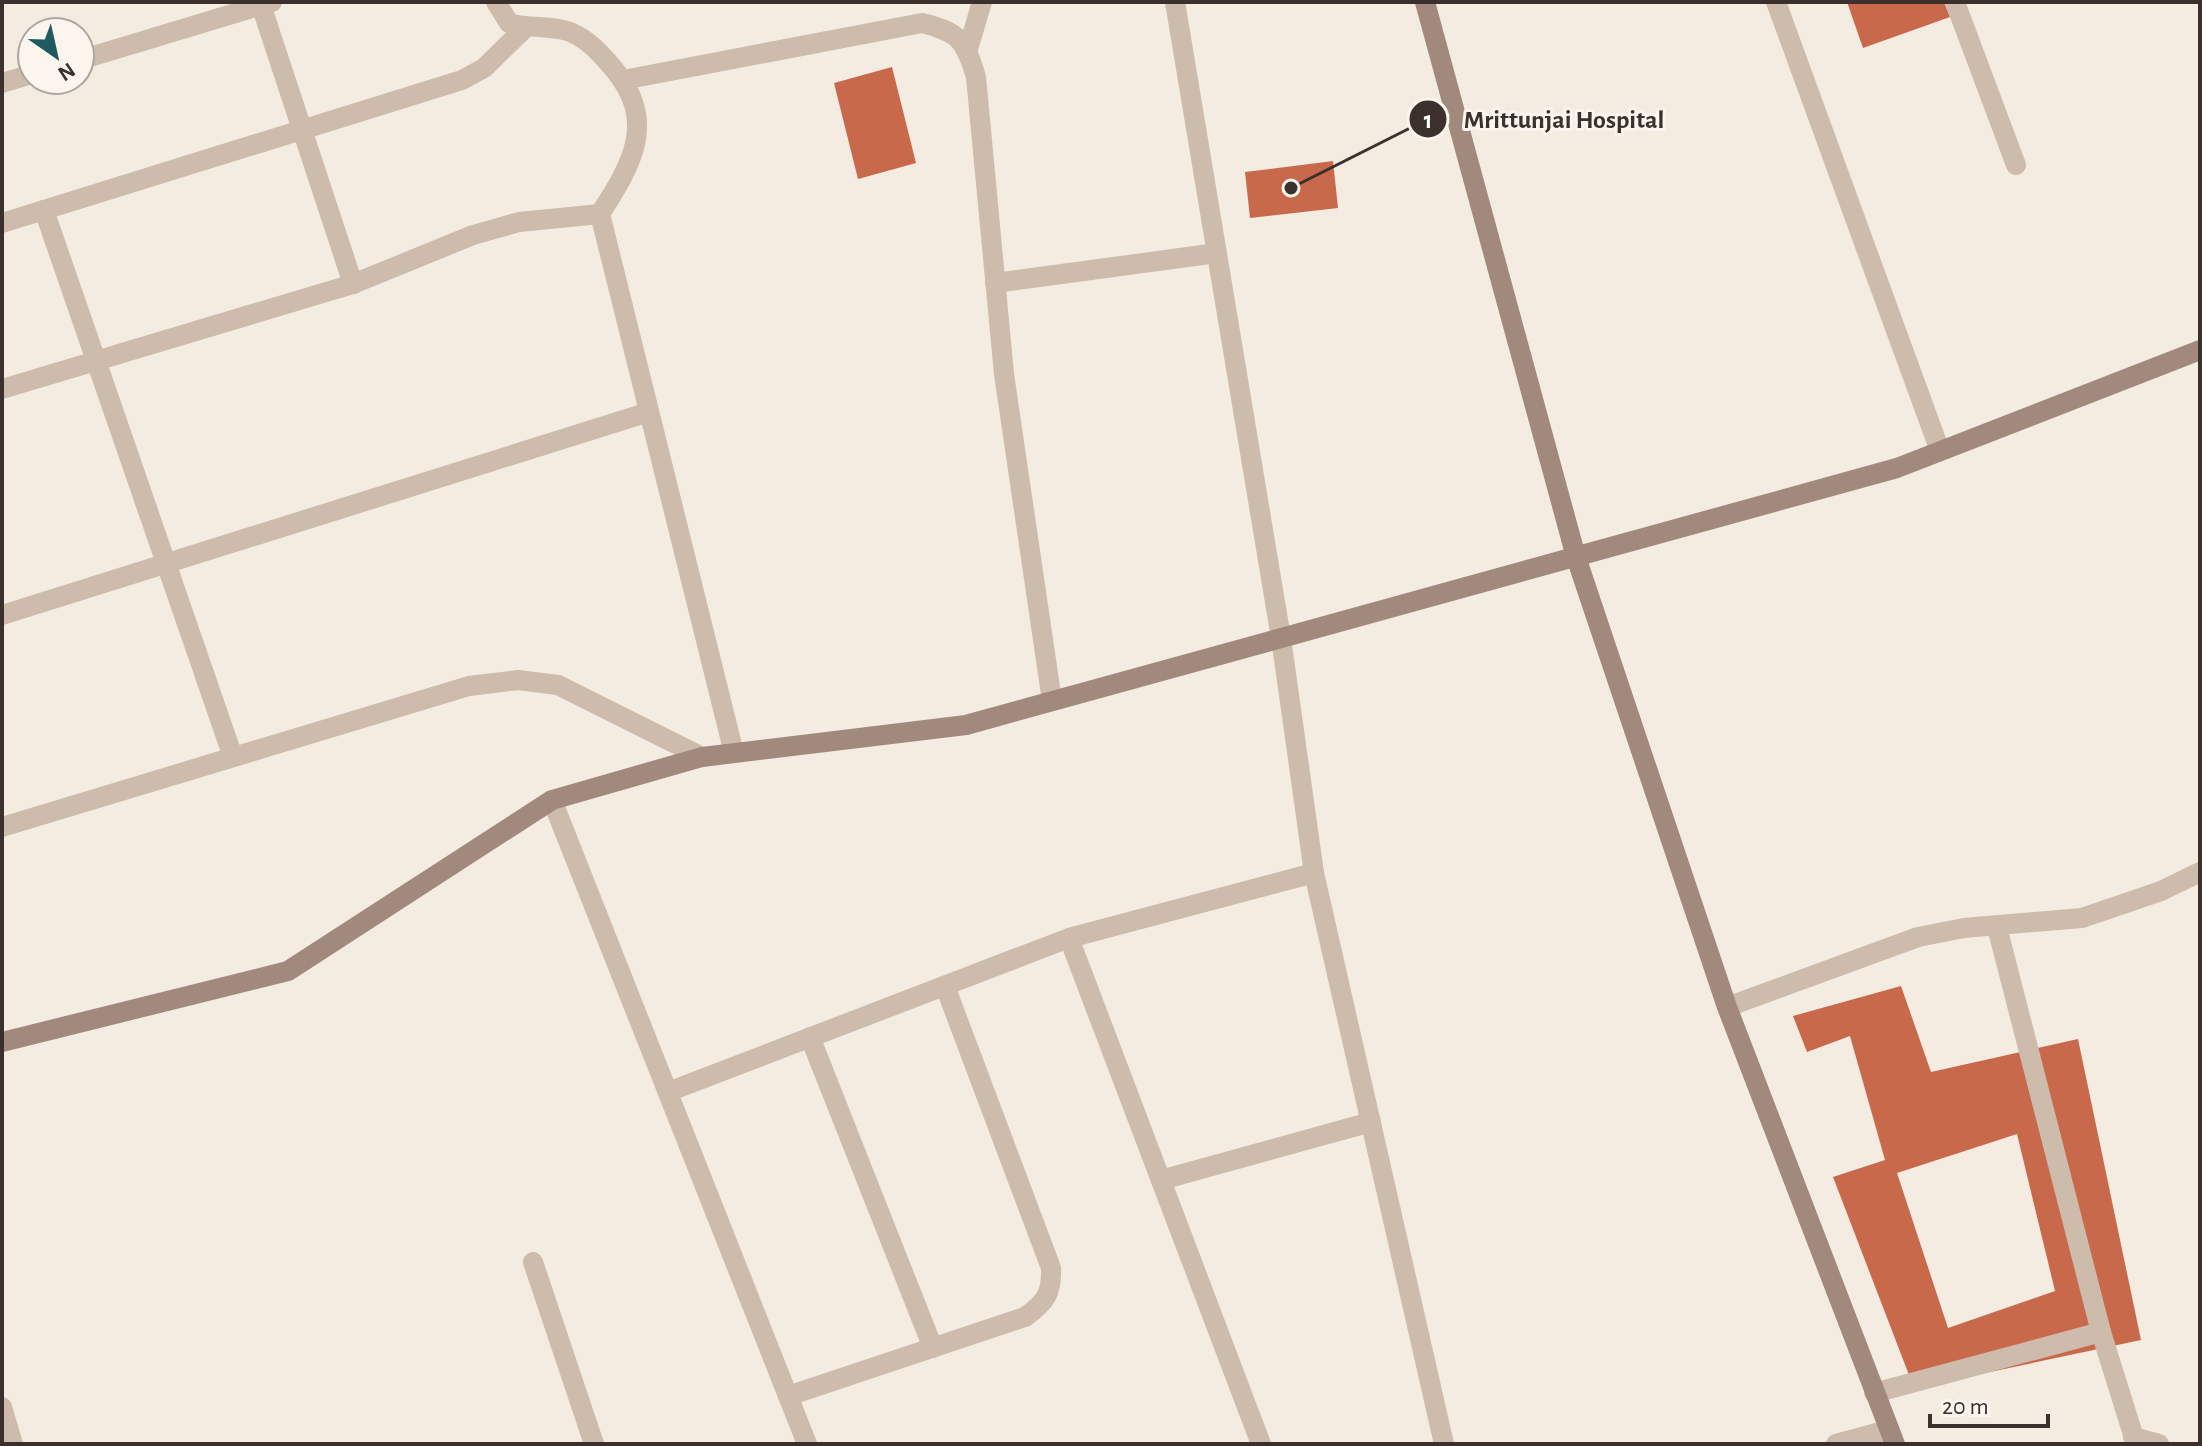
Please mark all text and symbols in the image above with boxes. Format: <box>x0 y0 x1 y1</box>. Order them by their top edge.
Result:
north arrow <box>16 16 96 96</box>
text: N <box>54 58 79 85</box>
callout: Mrittunjai Hospital <box>1408 94 1680 144</box>
text: Mrittunjai Hospital <box>1464 107 1664 133</box>
text: 1 <box>1424 109 1432 133</box>
scale bar <box>1930 1378 2048 1428</box>
text: 20 m <box>1942 1395 1989 1419</box>

